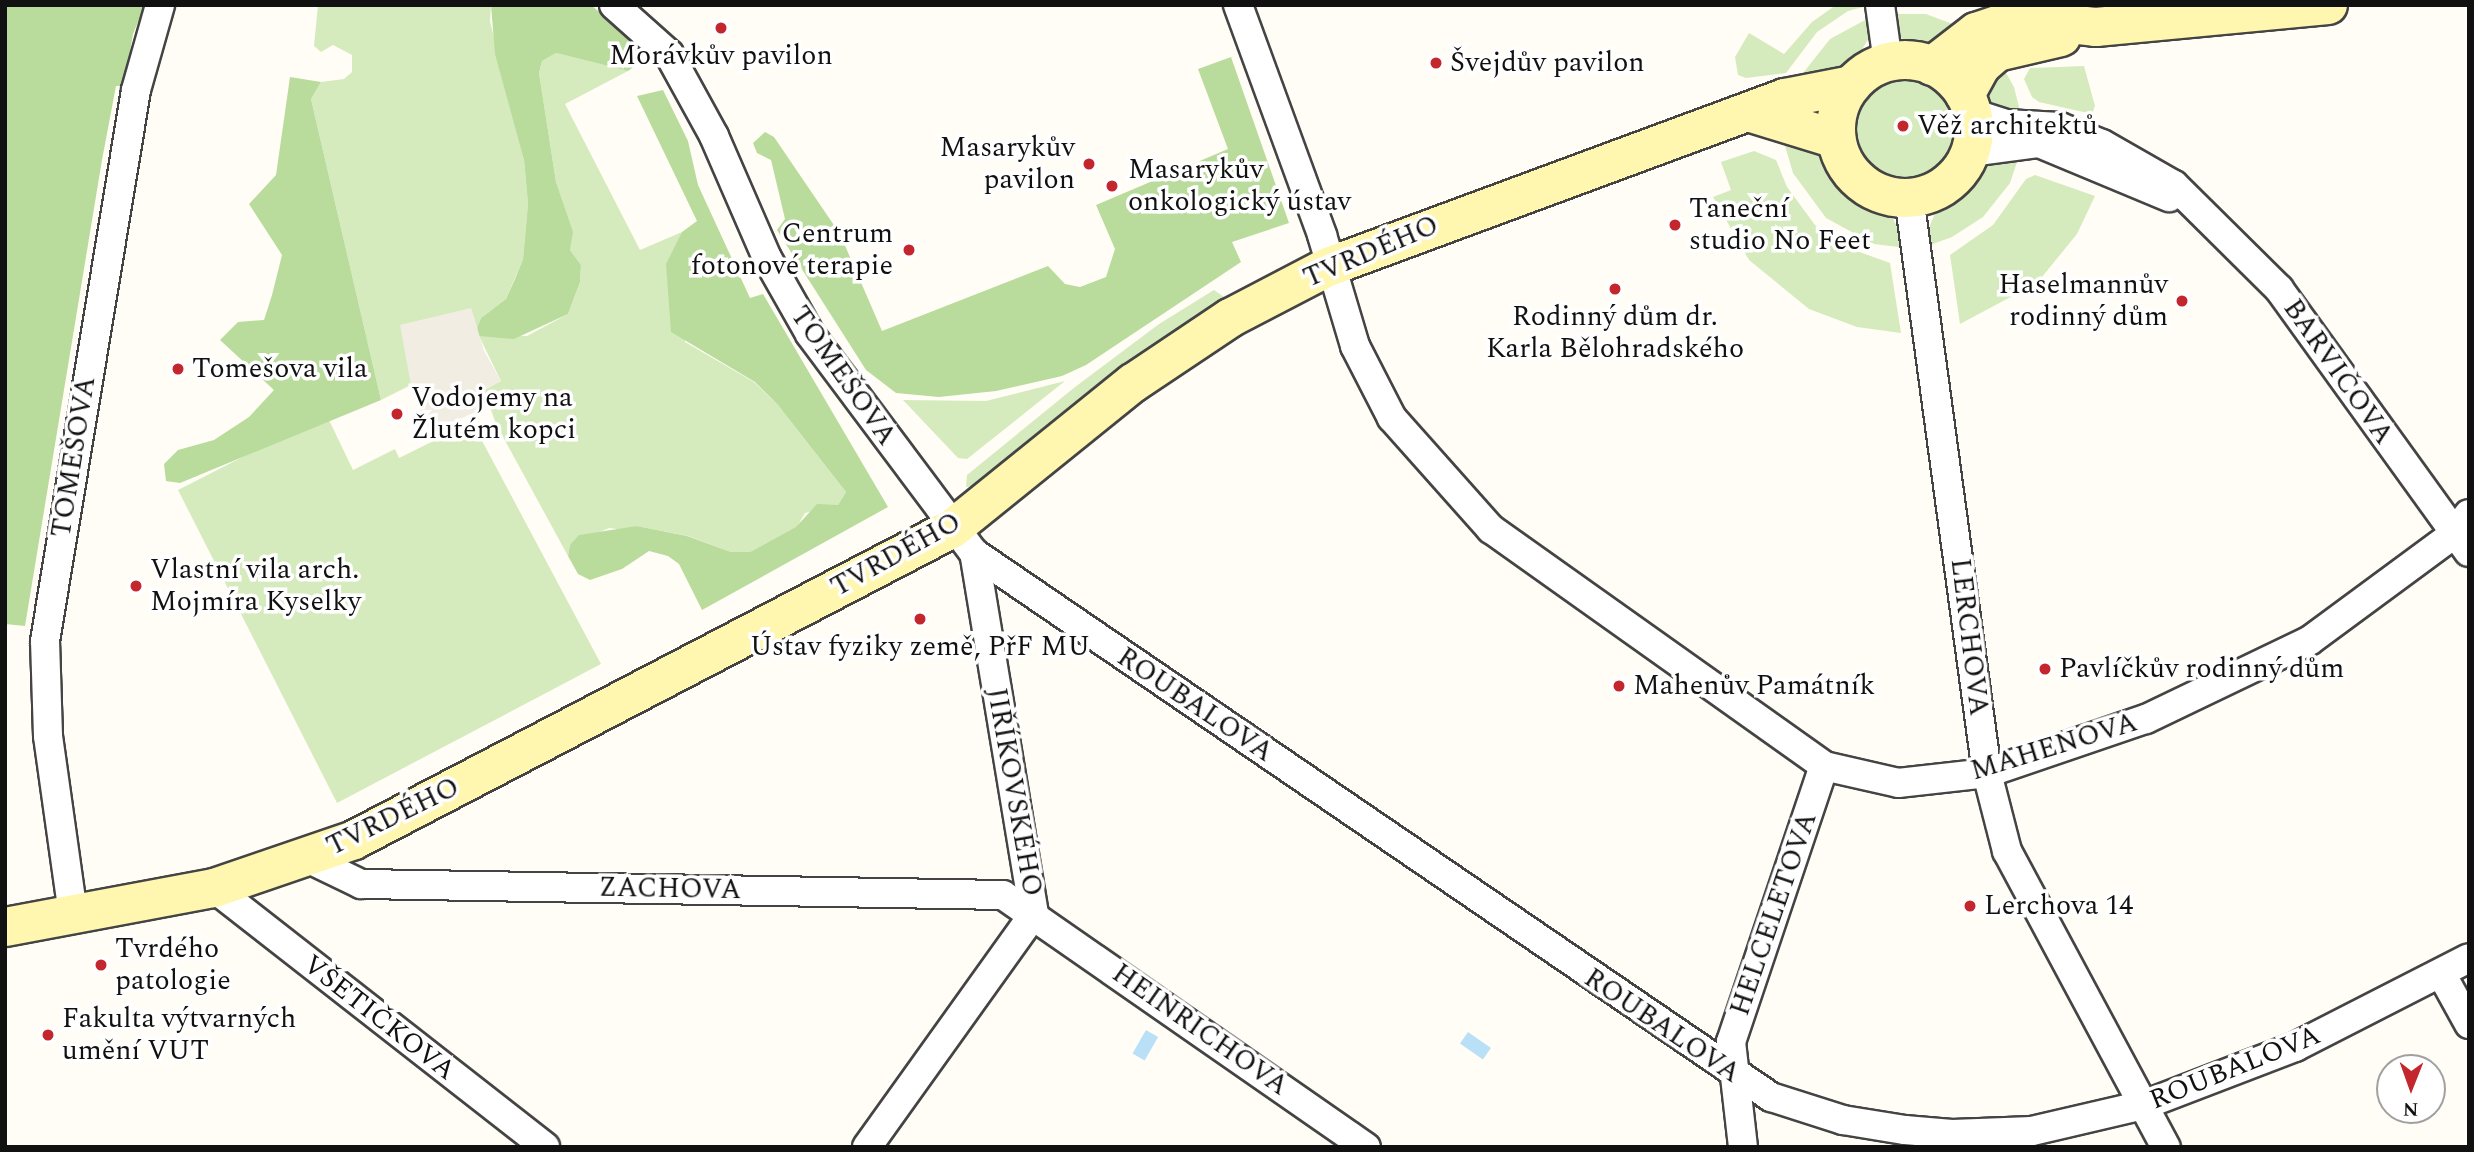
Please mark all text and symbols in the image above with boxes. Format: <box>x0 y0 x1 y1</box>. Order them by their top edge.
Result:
marker: Morávkův pavilon <box>713 20 729 36</box>
place label: Morávkův pavilon <box>609 39 833 73</box>
place label: Švejdův pavilon <box>1450 46 1645 80</box>
marker: Švejdův pavilon <box>1428 55 1444 71</box>
place label: Věž architektů <box>1917 109 2098 143</box>
marker: Věž architektů <box>1895 118 1911 134</box>
place label: Masarykův pavilon <box>940 131 1075 197</box>
place label: Masarykův onkologický ústav <box>1128 153 1351 219</box>
marker: Masarykův pavilon <box>1081 156 1097 172</box>
marker: Masarykův onkologický ústav <box>1102 176 1122 196</box>
place label: Taneční studio No Feet <box>1689 192 1871 258</box>
street label: TVRDÉHO <box>1298 209 1444 295</box>
place label: Centrum fotonové terapie <box>691 217 893 283</box>
marker: Taneční studio No Feet <box>1667 217 1683 233</box>
marker: Centrum fotonové terapie <box>899 240 919 260</box>
place label: Haselmannův rodinný dům <box>1998 268 2168 334</box>
marker: Rodinný dům dr. Karla Bělohradského <box>1607 281 1623 297</box>
marker: Haselmannův rodinný dům <box>2174 293 2190 309</box>
street label: BARVIČOVA <box>2276 293 2400 451</box>
street label: TOMEŠOVA <box>783 300 903 452</box>
place label: Rodinný dům dr. Karla Bělohradského <box>1486 300 1744 366</box>
place label: Tomešova vila <box>192 352 368 386</box>
marker: Tomešova vila <box>170 361 186 377</box>
street label: TOMEŠOVA <box>45 374 103 540</box>
place label: Vodojemy na Žlutém kopci <box>411 381 576 447</box>
marker: Vodojemy na Žlutém kopci <box>389 406 405 422</box>
street label: TVRDÉHO <box>825 506 967 604</box>
place label: Vlastní vila arch. Mojmíra Kyselky <box>150 553 361 619</box>
street label: LERCHOVA <box>1943 556 1995 718</box>
marker: Vlastní vila arch. Mojmíra Kyselky <box>128 578 144 594</box>
marker: Ústav fyziky země, PřF MU <box>912 611 928 627</box>
place label: Ústav fyziky země, PřF MU <box>750 630 1090 664</box>
street label: ROUBALOVA <box>1110 640 1280 770</box>
place label: Pavlíčkův rodinný dům <box>2059 652 2344 686</box>
marker: Pavlíčkův rodinný dům <box>2037 661 2053 677</box>
place label: Mahenův Památník <box>1633 669 1875 703</box>
marker: Mahenův Památník <box>1611 678 1627 694</box>
street label: JIŘÍKOVSKÉHO <box>979 685 1049 899</box>
street label: MAHENOVA <box>1967 706 2141 788</box>
street label: TVRDÉHO <box>321 770 465 864</box>
street label: HELCELETOVA <box>1723 808 1825 1020</box>
street label: ZACHOVA <box>598 871 742 907</box>
place label: Lerchova 14 <box>1984 889 2133 923</box>
marker: Lerchova 14 <box>1962 898 1978 914</box>
place label: Tvrdého patologie <box>115 932 231 998</box>
street label: VŠETIČKOVA <box>296 948 462 1088</box>
marker: Tvrdého patologie <box>93 957 109 973</box>
street label: HEINRICHOVA <box>1105 957 1295 1103</box>
street label: ROUBALOVA <box>1577 961 1747 1091</box>
place label: Fakulta výtvarných umění VUT <box>62 1002 296 1068</box>
street label: ROUBALOVA <box>2145 1018 2325 1118</box>
marker: Fakulta výtvarných umění VUT <box>40 1027 56 1043</box>
north arrow <box>2376 1054 2446 1124</box>
text: N <box>2403 1094 2419 1123</box>

